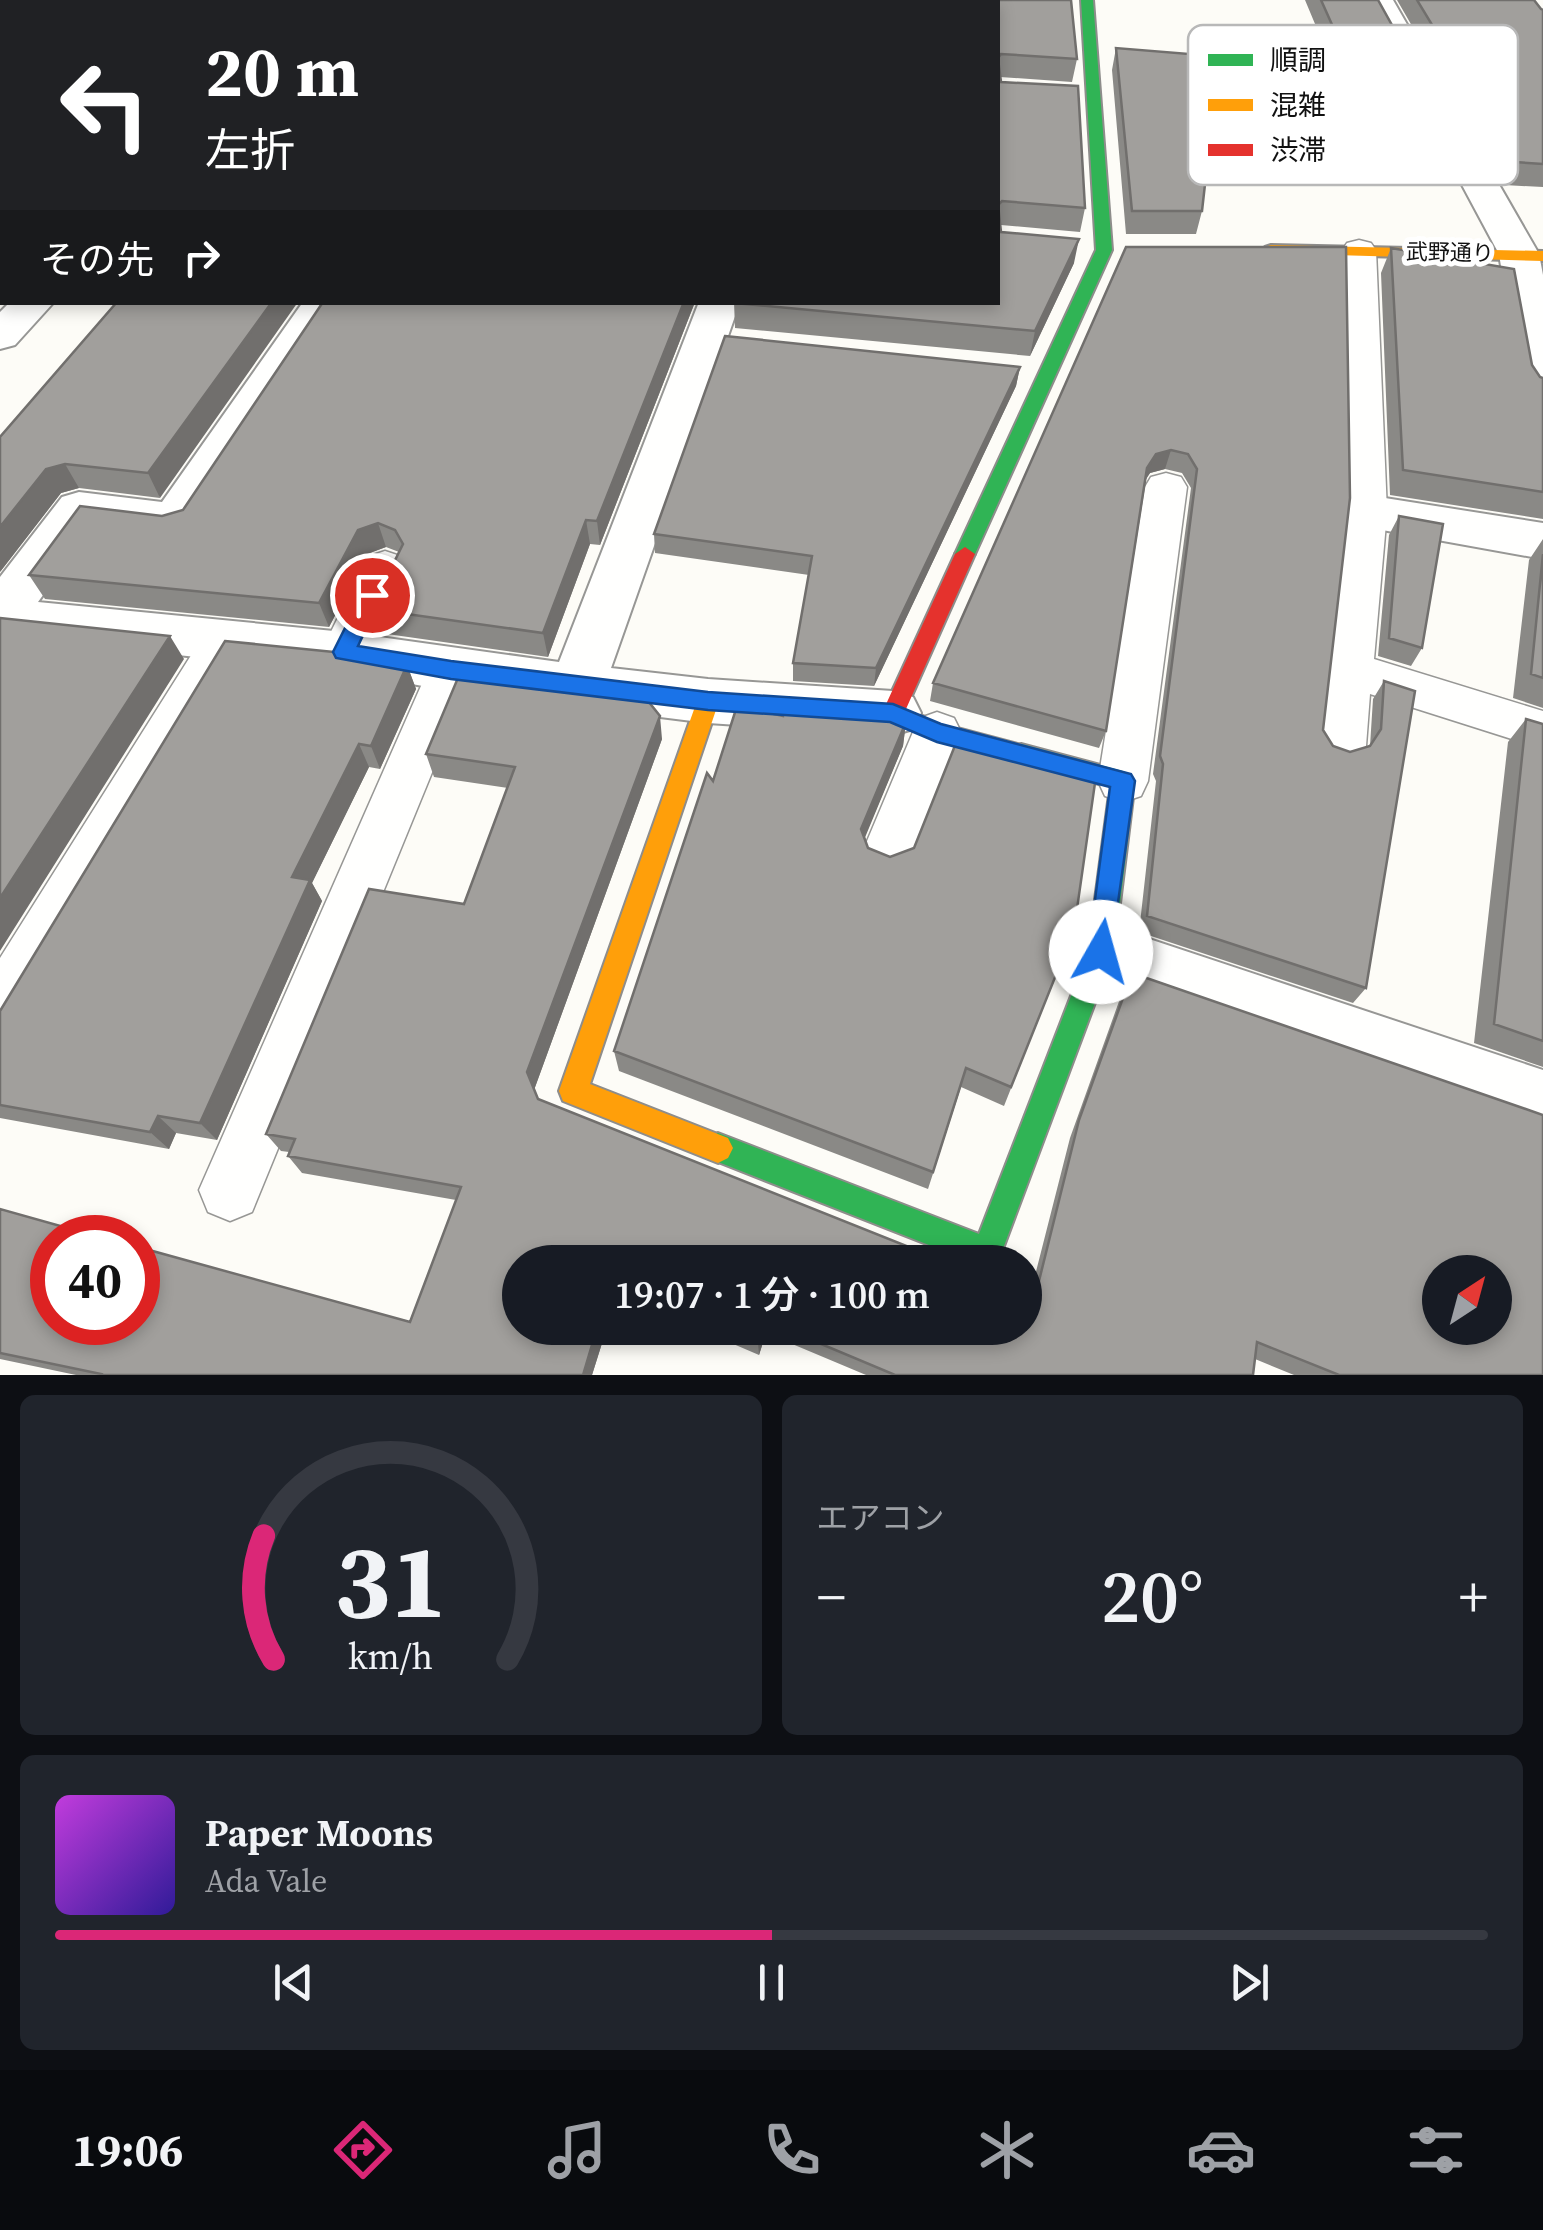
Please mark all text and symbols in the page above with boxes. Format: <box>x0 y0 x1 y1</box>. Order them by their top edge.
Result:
text: 20 m <box>205 23 359 119</box>
legend <box>1188 25 1518 185</box>
icon: left <box>40 40 170 170</box>
text: 順調 <box>1270 41 1326 79</box>
text: 混雑 <box>1270 86 1326 124</box>
text: 左折 <box>205 119 295 181</box>
text: 渋滞 <box>1270 131 1326 169</box>
icon: right <box>174 230 229 285</box>
text: その先 <box>40 234 154 286</box>
street label: 武野通り <box>1406 236 1494 268</box>
pin <box>330 553 415 638</box>
icon: arrive <box>345 568 400 623</box>
position arrow <box>1049 900 1153 1004</box>
speed limit sign: 40 <box>30 1215 160 1345</box>
north arrow <box>1422 1255 1512 1345</box>
map controls <box>1422 1255 1512 1345</box>
text: 19:07 · 1 分 · 100 m <box>614 1269 930 1321</box>
text: エアコン <box>817 1496 945 1540</box>
text: 31 <box>334 1509 447 1652</box>
text: 20° <box>1101 1544 1204 1647</box>
text: − <box>817 1559 846 1634</box>
text: + <box>1459 1559 1488 1634</box>
text: km/h <box>348 1632 433 1681</box>
text: Paper Moons <box>205 1807 433 1859</box>
text: Ada Vale <box>205 1859 327 1903</box>
icon: previous <box>266 1955 321 2010</box>
icon: pause <box>744 1955 799 2010</box>
icon: next <box>1222 1955 1277 2010</box>
icon: directions <box>328 2115 398 2185</box>
icon: music <box>542 2115 612 2185</box>
icon: phone <box>757 2115 827 2185</box>
icon: climate <box>972 2115 1042 2185</box>
icon: car <box>1186 2115 1256 2185</box>
icon: filters <box>1401 2115 1471 2185</box>
text: 19:06 <box>72 2119 183 2181</box>

